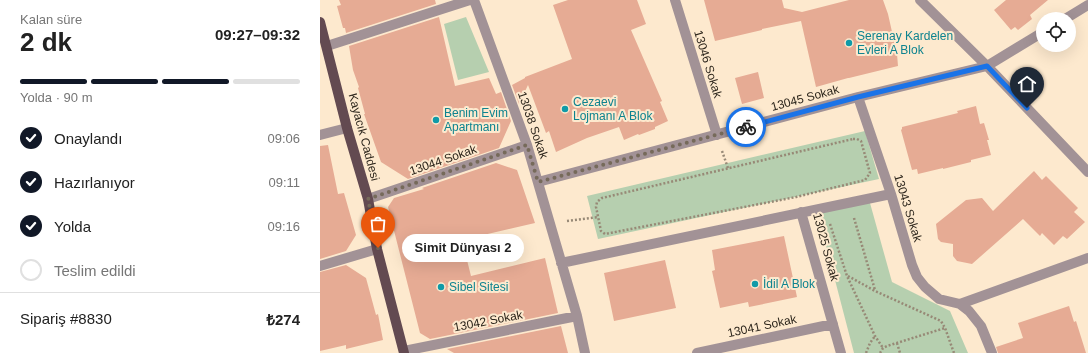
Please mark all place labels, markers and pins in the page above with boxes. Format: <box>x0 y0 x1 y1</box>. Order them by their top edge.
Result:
place label: Serenay Kardelen Evleri A Blok <box>857 29 953 57</box>
marker: Serenay Kardelen Evleri A Blok <box>844 38 854 48</box>
pin <box>1010 67 1044 108</box>
place label: Cezaevi Lojmanı A Blok <box>573 95 653 123</box>
marker: Cezaevi Lojmanı A Blok <box>560 104 570 114</box>
place label: Benim Evim Apartmanı <box>444 106 508 134</box>
marker: Benim Evim Apartmanı <box>431 115 441 125</box>
pin <box>361 207 395 248</box>
callout: Simit Dünyası 2 <box>402 234 524 262</box>
place label: İdil A Blok <box>763 277 816 291</box>
marker: İdil A Blok <box>750 279 760 289</box>
place label: Sibel Sitesi <box>449 280 508 294</box>
marker: Sibel Sitesi <box>436 282 446 292</box>

